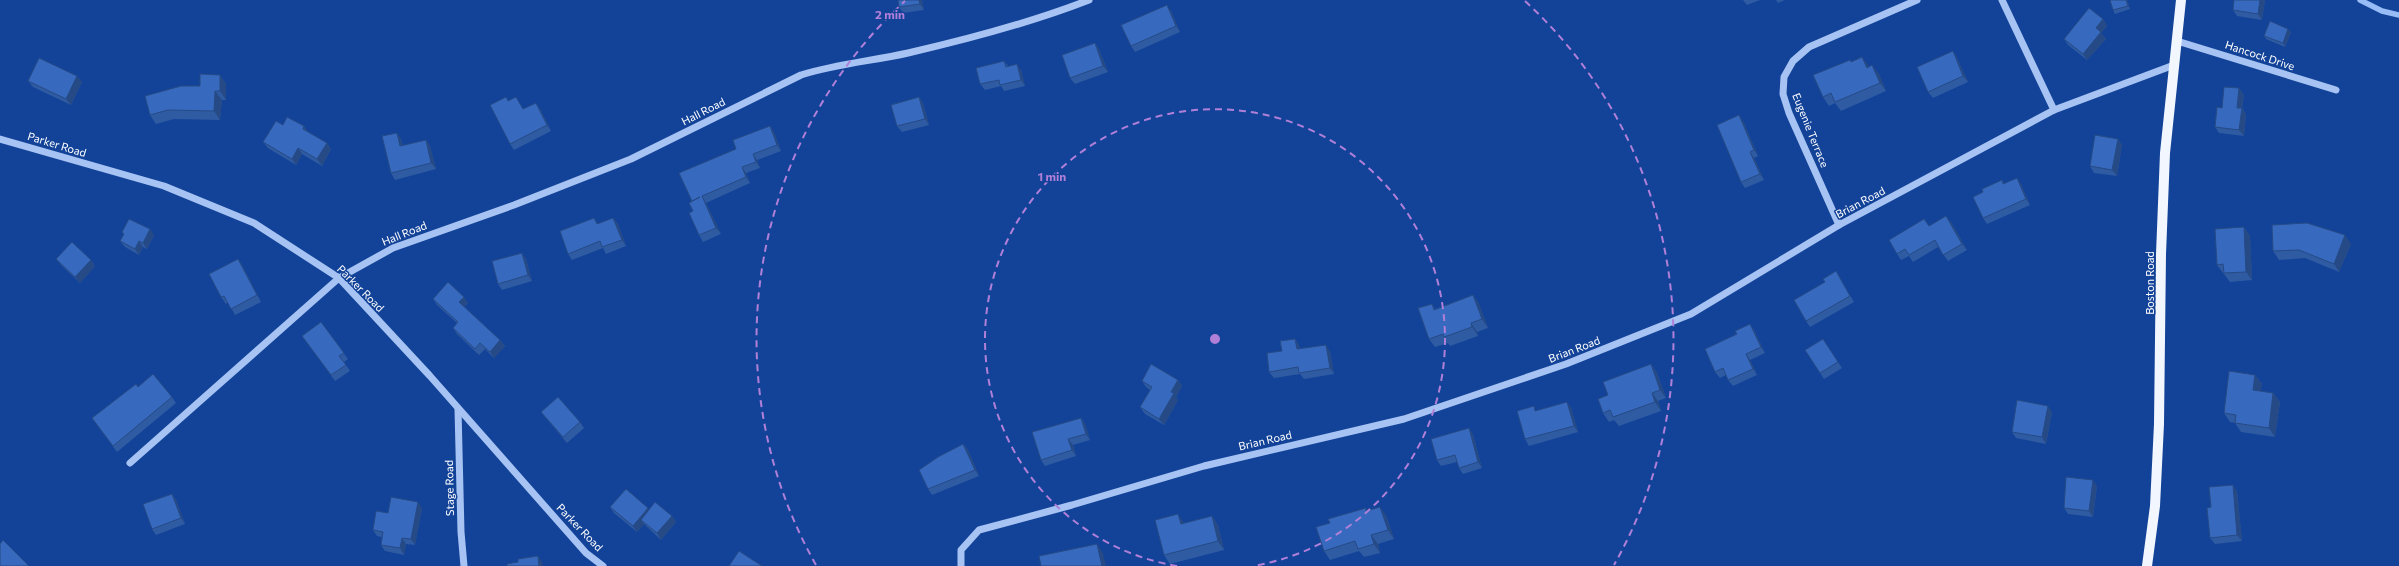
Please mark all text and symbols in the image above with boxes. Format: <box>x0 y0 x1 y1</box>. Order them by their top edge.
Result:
text: 2 min <box>875 7 905 21</box>
street label: Hancock Drive <box>2224 38 2297 72</box>
street label: Eugenie Terrace <box>1790 91 1832 169</box>
street label: Hall Road <box>679 94 727 128</box>
street label: Parker Road <box>26 129 88 159</box>
text: 1 min <box>1038 169 1066 183</box>
street label: Brian Road <box>1833 184 1887 220</box>
street label: Hall Road <box>380 218 428 248</box>
street label: Boston Road <box>2143 251 2156 315</box>
street label: Parker Road <box>335 262 387 314</box>
centre of rings <box>1208 332 1222 346</box>
street label: Brian Road <box>1546 333 1602 365</box>
street label: Brian Road <box>1237 428 1293 452</box>
street label: Stage Road <box>442 460 456 516</box>
street label: Parker Road <box>554 501 606 553</box>

